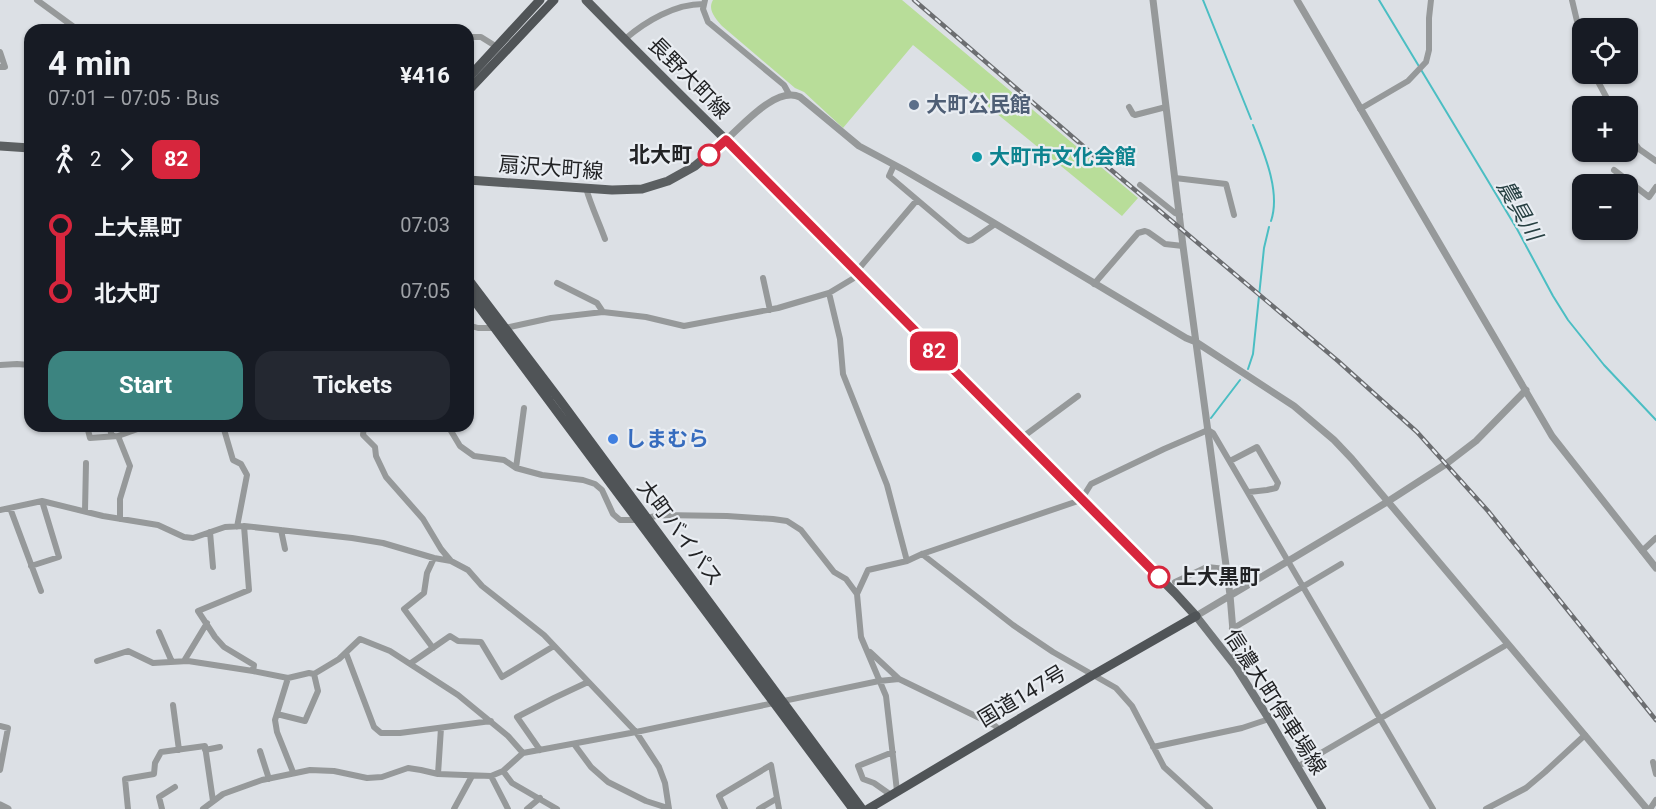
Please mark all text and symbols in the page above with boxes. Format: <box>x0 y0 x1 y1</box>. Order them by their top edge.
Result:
map controls <box>1572 18 1638 240</box>
button: locate <box>1572 18 1638 84</box>
street label: 長野大町線 <box>643 32 735 124</box>
text: 4 min <box>48 44 131 83</box>
text: ¥416 <box>400 63 450 88</box>
text: 07:01 – 07:05 · Bus <box>48 86 220 110</box>
place label: 大町公民館 <box>926 93 1031 117</box>
button: + <box>1572 96 1638 162</box>
marker: 大町公民館 <box>907 98 921 112</box>
icon: walk <box>48 143 81 176</box>
icon: forward <box>110 143 143 176</box>
place label: 北大町 <box>629 143 692 167</box>
marker: 北大町 <box>698 144 720 166</box>
place label: 大町市文化会館 <box>989 145 1136 169</box>
text: 2 <box>90 147 101 171</box>
text: 82 <box>164 147 188 171</box>
marker: 大町市文化会館 <box>970 150 984 164</box>
street label: 扇沢大町線 <box>498 152 604 184</box>
button: − <box>1572 174 1638 240</box>
water label: 農具川 <box>1492 175 1548 247</box>
text: 07:03 <box>400 213 450 237</box>
text: 上大黒町 <box>94 215 182 240</box>
text: 07:05 <box>400 279 450 303</box>
text: 北大町 <box>94 281 160 306</box>
line badge: 82 <box>907 332 961 370</box>
text: 82 <box>922 339 946 363</box>
button: Start <box>48 351 243 420</box>
button: Tickets <box>255 351 450 420</box>
place label: しまむら <box>625 427 709 451</box>
marker: しまむら <box>606 432 620 446</box>
street label: 大町バイパス <box>633 476 727 590</box>
place label: 上大黒町 <box>1176 565 1260 589</box>
marker: 上大黒町 <box>1148 566 1170 588</box>
street label: 信濃大町停車場線 <box>1219 625 1331 779</box>
street label: 国道147号 <box>974 660 1070 732</box>

